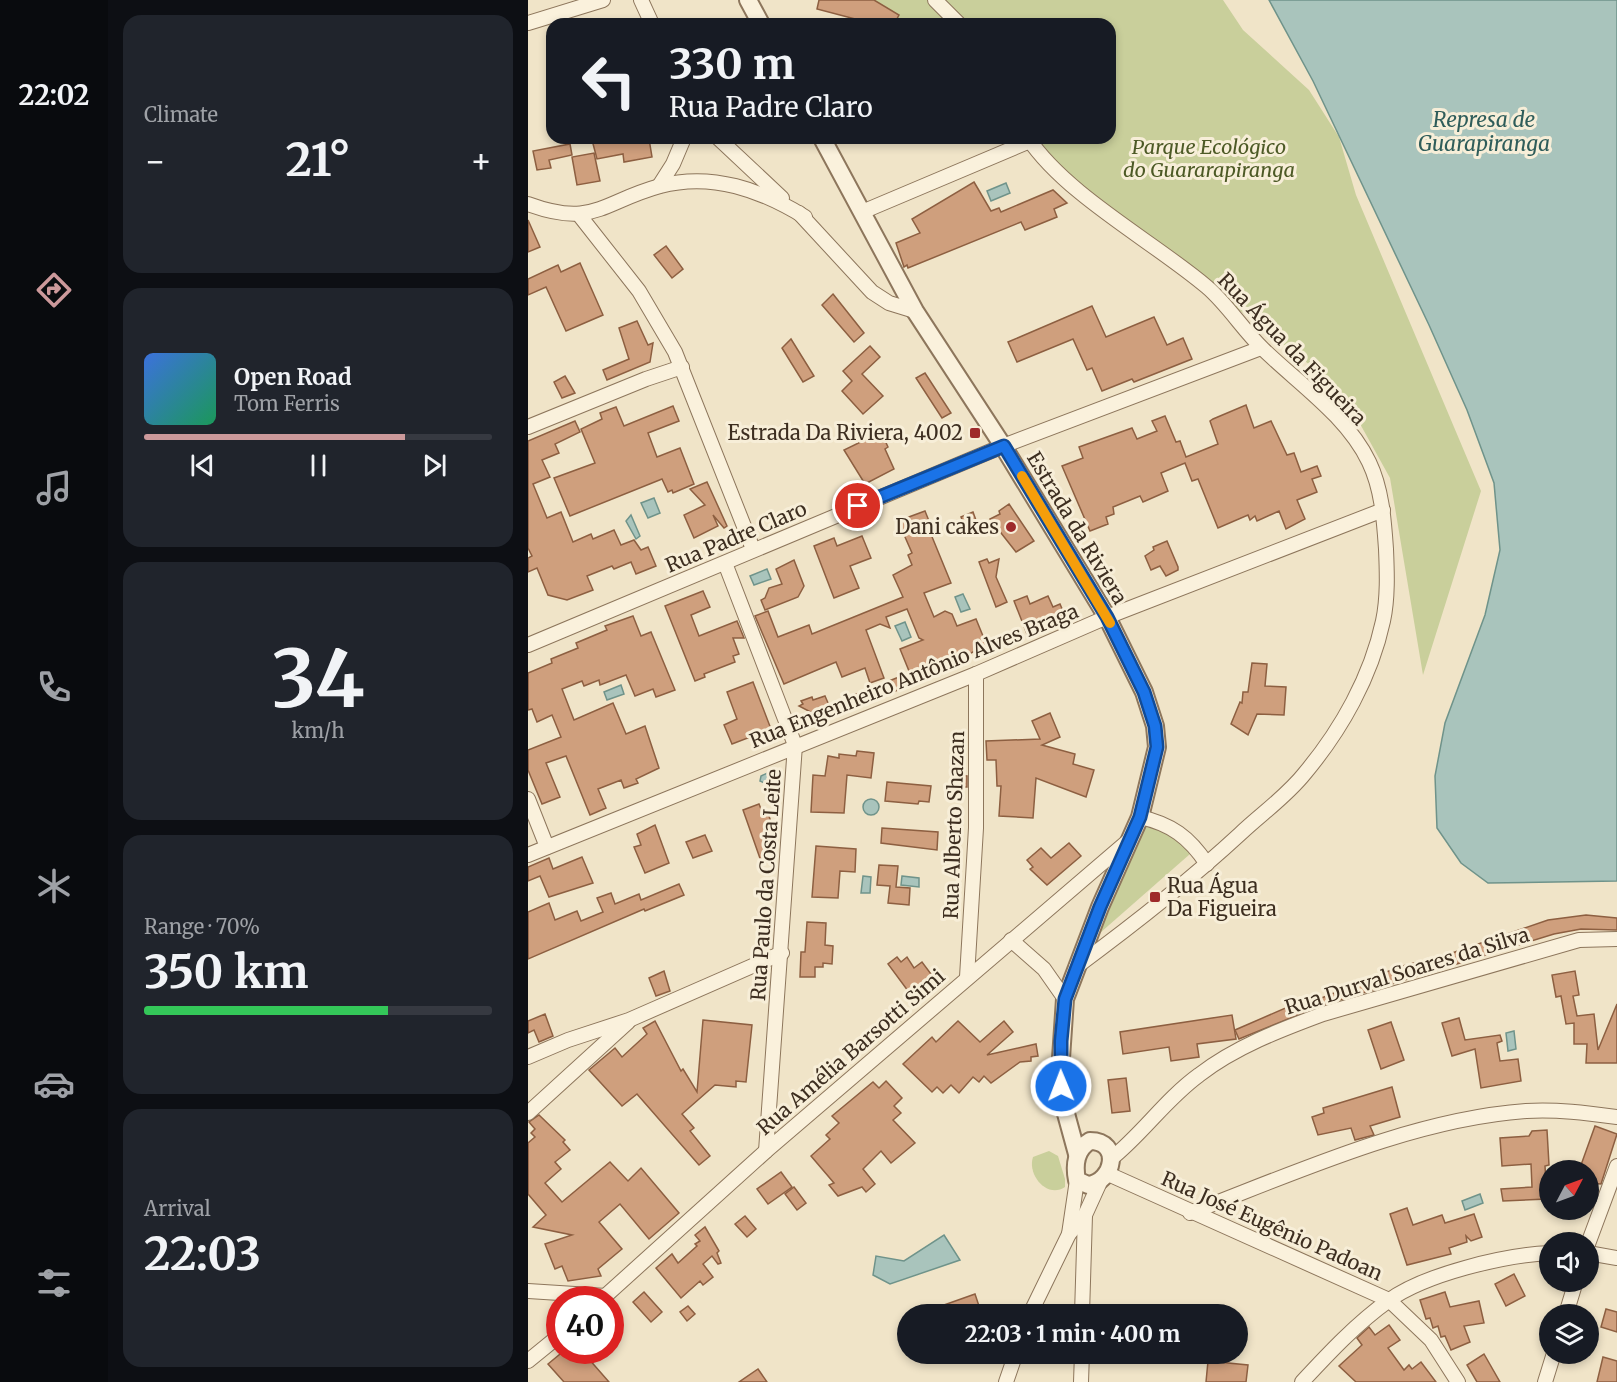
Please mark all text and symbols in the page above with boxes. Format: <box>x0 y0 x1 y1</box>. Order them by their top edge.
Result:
text: 330 m <box>669 38 795 90</box>
icon: left <box>570 42 648 120</box>
text: 22:02 <box>19 78 89 112</box>
text: Rua Padre Claro <box>669 90 873 124</box>
text: Climate <box>144 102 218 127</box>
water label: Represa de Guarapiranga <box>1418 106 1550 157</box>
text: 21° <box>285 132 351 188</box>
park label: Parque Ecológico do Guararapiranga <box>1123 134 1295 182</box>
text: − <box>144 141 166 182</box>
text: + <box>470 141 492 182</box>
street label: Rua Água da Figueira <box>1213 266 1373 430</box>
icon: directions <box>33 269 75 311</box>
text: Open Road <box>234 363 352 391</box>
text: Tom Ferris <box>234 391 340 416</box>
place label: Estrada Da Riviera, 4002 <box>727 420 963 445</box>
marker: Estrada Da Riviera, 4002 <box>968 426 982 440</box>
street label: Estrada da Riviera <box>1022 447 1133 609</box>
icon: previous <box>186 449 219 482</box>
icon: pause <box>302 449 335 482</box>
icon: next <box>418 449 451 482</box>
icon: music <box>33 467 75 509</box>
pin <box>832 480 883 531</box>
icon: arrive <box>841 489 874 522</box>
street label: Rua Padre Claro <box>661 495 810 578</box>
place label: Dani cakes <box>895 514 999 539</box>
marker: Dani cakes <box>1004 520 1018 534</box>
street label: Rua Engenheiro Antônio Alves Braga <box>746 598 1082 753</box>
text: 34 <box>271 630 365 728</box>
icon: phone <box>33 666 75 708</box>
text: km/h <box>292 718 344 743</box>
street label: Rua Alberto Shazan <box>938 730 969 920</box>
street label: Rua Paulo da Costa Leite <box>745 768 786 1002</box>
icon: climate <box>33 865 75 907</box>
place label: Rua Água Da Figueira <box>1167 871 1277 921</box>
marker: Rua Água Da Figueira <box>1148 890 1162 904</box>
text: Range · 70% <box>144 914 260 939</box>
street label: Rua Durval Soares da Silva <box>1282 921 1532 1020</box>
text: 350 km <box>144 944 308 1000</box>
street label: Rua Amélia Barsotti Simi <box>752 963 950 1140</box>
position arrow <box>1029 1054 1093 1118</box>
icon: car <box>33 1063 75 1105</box>
north arrow <box>1539 1160 1599 1220</box>
map controls <box>1539 1160 1599 1364</box>
street label: Rua José Eugênio Padoan <box>1158 1165 1387 1286</box>
text: Arrival <box>144 1196 211 1221</box>
text: 22:03 <box>144 1226 261 1282</box>
button: sound <box>1539 1232 1599 1292</box>
icon: filters <box>33 1262 75 1304</box>
speed limit sign: 40 <box>546 1286 624 1364</box>
button: layers <box>1539 1304 1599 1364</box>
text: 22:03 · 1 min · 400 m <box>965 1320 1180 1348</box>

